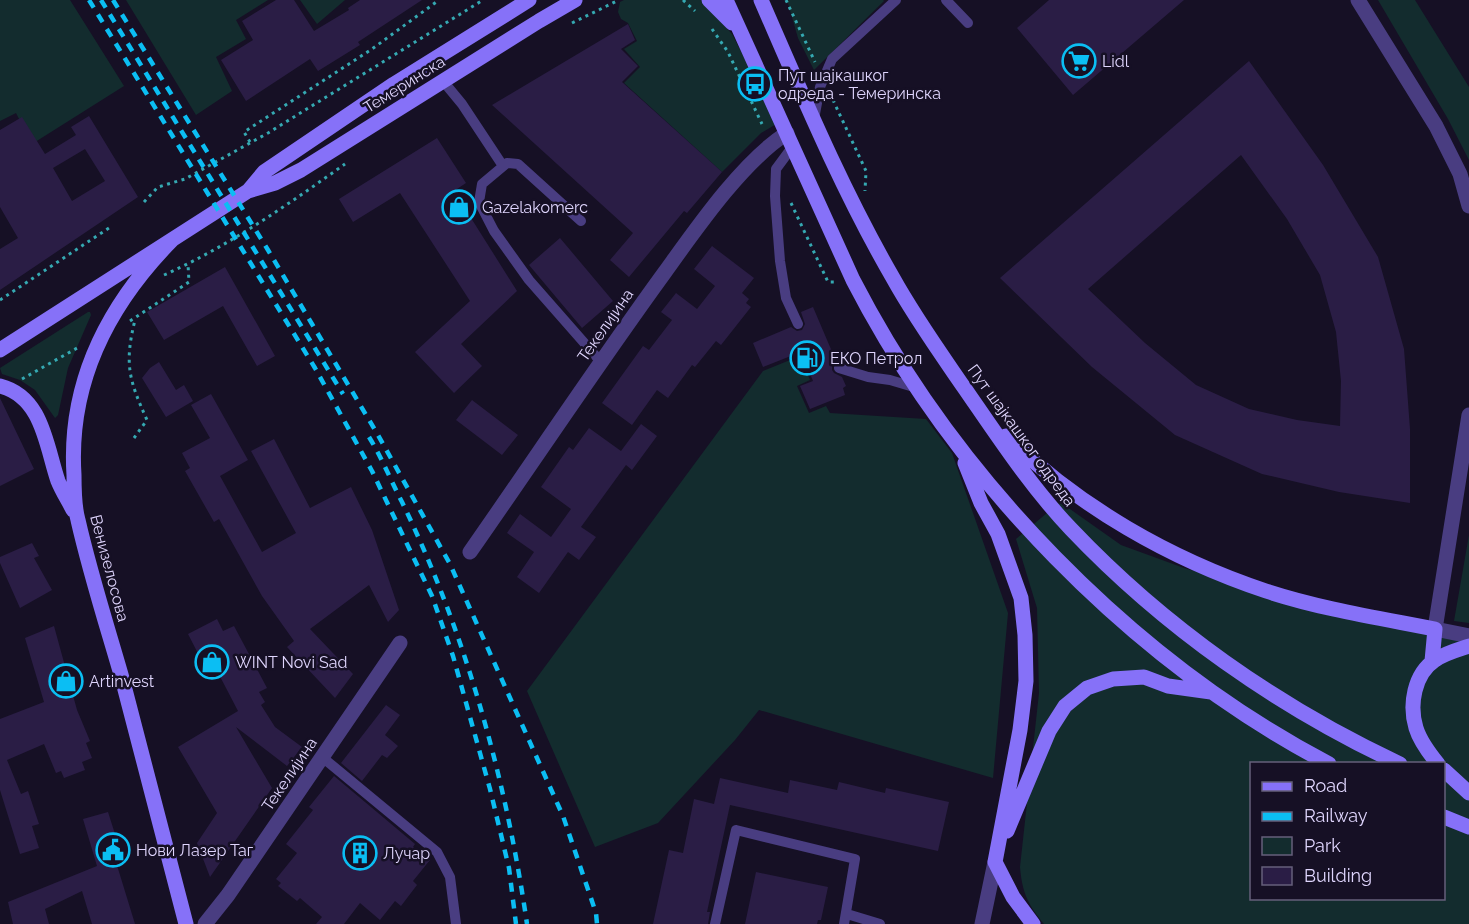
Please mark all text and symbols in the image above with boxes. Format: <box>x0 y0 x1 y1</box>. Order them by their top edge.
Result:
supermarket icon: Lidl <box>1061 43 1097 79</box>
street label: Темеринска <box>360 52 449 117</box>
place label: Lidl <box>1102 52 1130 71</box>
bus stop icon: Пут шајкашког одреда - Темеринска <box>737 66 773 102</box>
place label: Пут шајкашког одреда - Темеринска <box>778 66 941 103</box>
shop icon: Gazelakomerc <box>441 189 477 225</box>
place label: Gazelakomerc <box>482 198 588 217</box>
street label: Текелијина <box>573 285 637 365</box>
fuel station icon: ЕКО Петрол <box>789 340 825 376</box>
place label: ЕКО Петрол <box>830 349 922 368</box>
street label: Пут шајкашког одреда <box>964 361 1079 510</box>
street label: Венизелосова <box>86 513 133 624</box>
shop icon: WINT Novi Sad <box>194 644 230 680</box>
place label: WINT Novi Sad <box>235 653 347 672</box>
shop icon: Artinvest <box>48 663 84 699</box>
place label: Artinvest <box>89 672 155 691</box>
street label: Текелијина <box>258 734 321 815</box>
legend <box>1250 762 1445 900</box>
text: Road <box>1304 775 1347 796</box>
text: Railway <box>1304 805 1368 826</box>
public building icon: Нови Лазер Таг <box>95 832 131 868</box>
building icon: Лучар <box>342 835 378 871</box>
text: Park <box>1304 835 1341 856</box>
place label: Нови Лазер Таг <box>136 841 254 860</box>
place label: Лучар <box>383 844 430 863</box>
text: Building <box>1304 865 1372 886</box>

